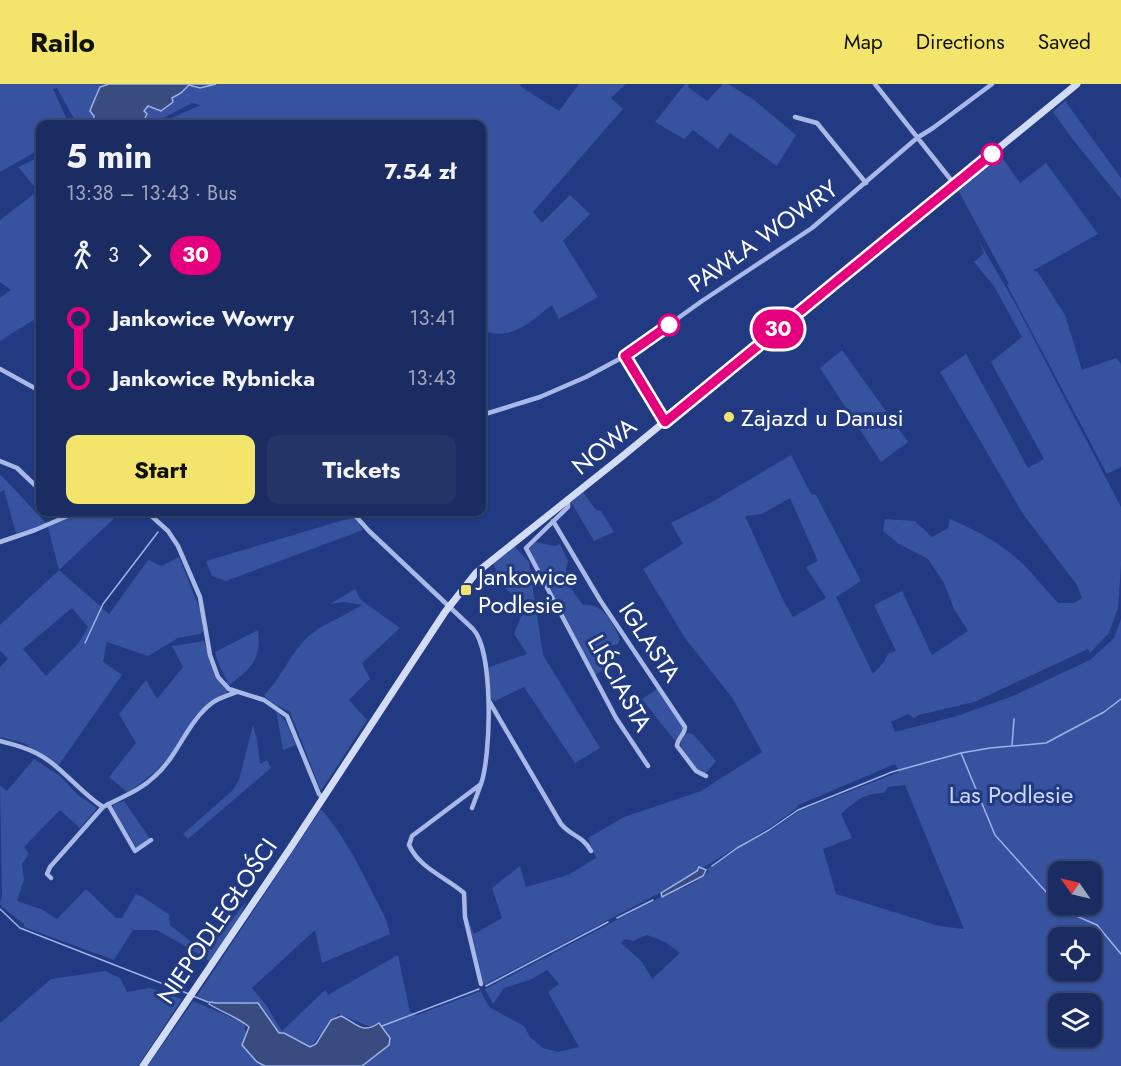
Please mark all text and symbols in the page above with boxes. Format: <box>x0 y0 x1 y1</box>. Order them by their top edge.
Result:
text: Railo <box>30 22 95 63</box>
text: Map <box>844 27 883 57</box>
text: Directions <box>916 27 1005 57</box>
text: Saved <box>1038 27 1091 57</box>
text: 5 min <box>66 133 152 180</box>
unlabelled marker <box>981 143 1003 165</box>
text: 7.54 zł <box>384 155 456 187</box>
street label: PAWŁA WOWRY <box>681 171 845 301</box>
text: 13:38 – 13:43 · Bus <box>66 179 237 208</box>
icon: walk <box>66 239 99 272</box>
icon: forward <box>128 239 161 272</box>
text: 30 <box>182 240 209 270</box>
text: 3 <box>108 241 119 270</box>
text: Jankowice Wowry <box>112 302 294 334</box>
text: 13:41 <box>409 304 456 333</box>
line badge: 30 <box>751 310 805 348</box>
unlabelled marker <box>658 314 680 336</box>
text: 30 <box>765 314 791 344</box>
text: Jankowice Rybnicka <box>112 362 315 394</box>
text: 13:43 <box>408 364 456 393</box>
place label: Zajazd u Danusi <box>741 400 904 435</box>
street label: NOWA <box>564 409 644 483</box>
marker: Zajazd u Danusi <box>722 410 736 424</box>
button: Start <box>66 435 255 504</box>
button: Tickets <box>267 435 456 504</box>
place label: Jankowice Podlesie <box>475 559 577 622</box>
marker: Jankowice Podlesie <box>459 583 473 597</box>
street label: IGLASTA <box>610 595 690 689</box>
street label: LIŚCIASTA <box>579 628 661 738</box>
park label: Las Podlesie <box>949 777 1073 812</box>
street label: NIEPODLEGŁOŚCI <box>148 831 286 1011</box>
north arrow <box>1048 861 1102 915</box>
map controls <box>1048 861 1102 1047</box>
button: locate <box>1048 927 1102 981</box>
button: layers <box>1048 993 1102 1047</box>

